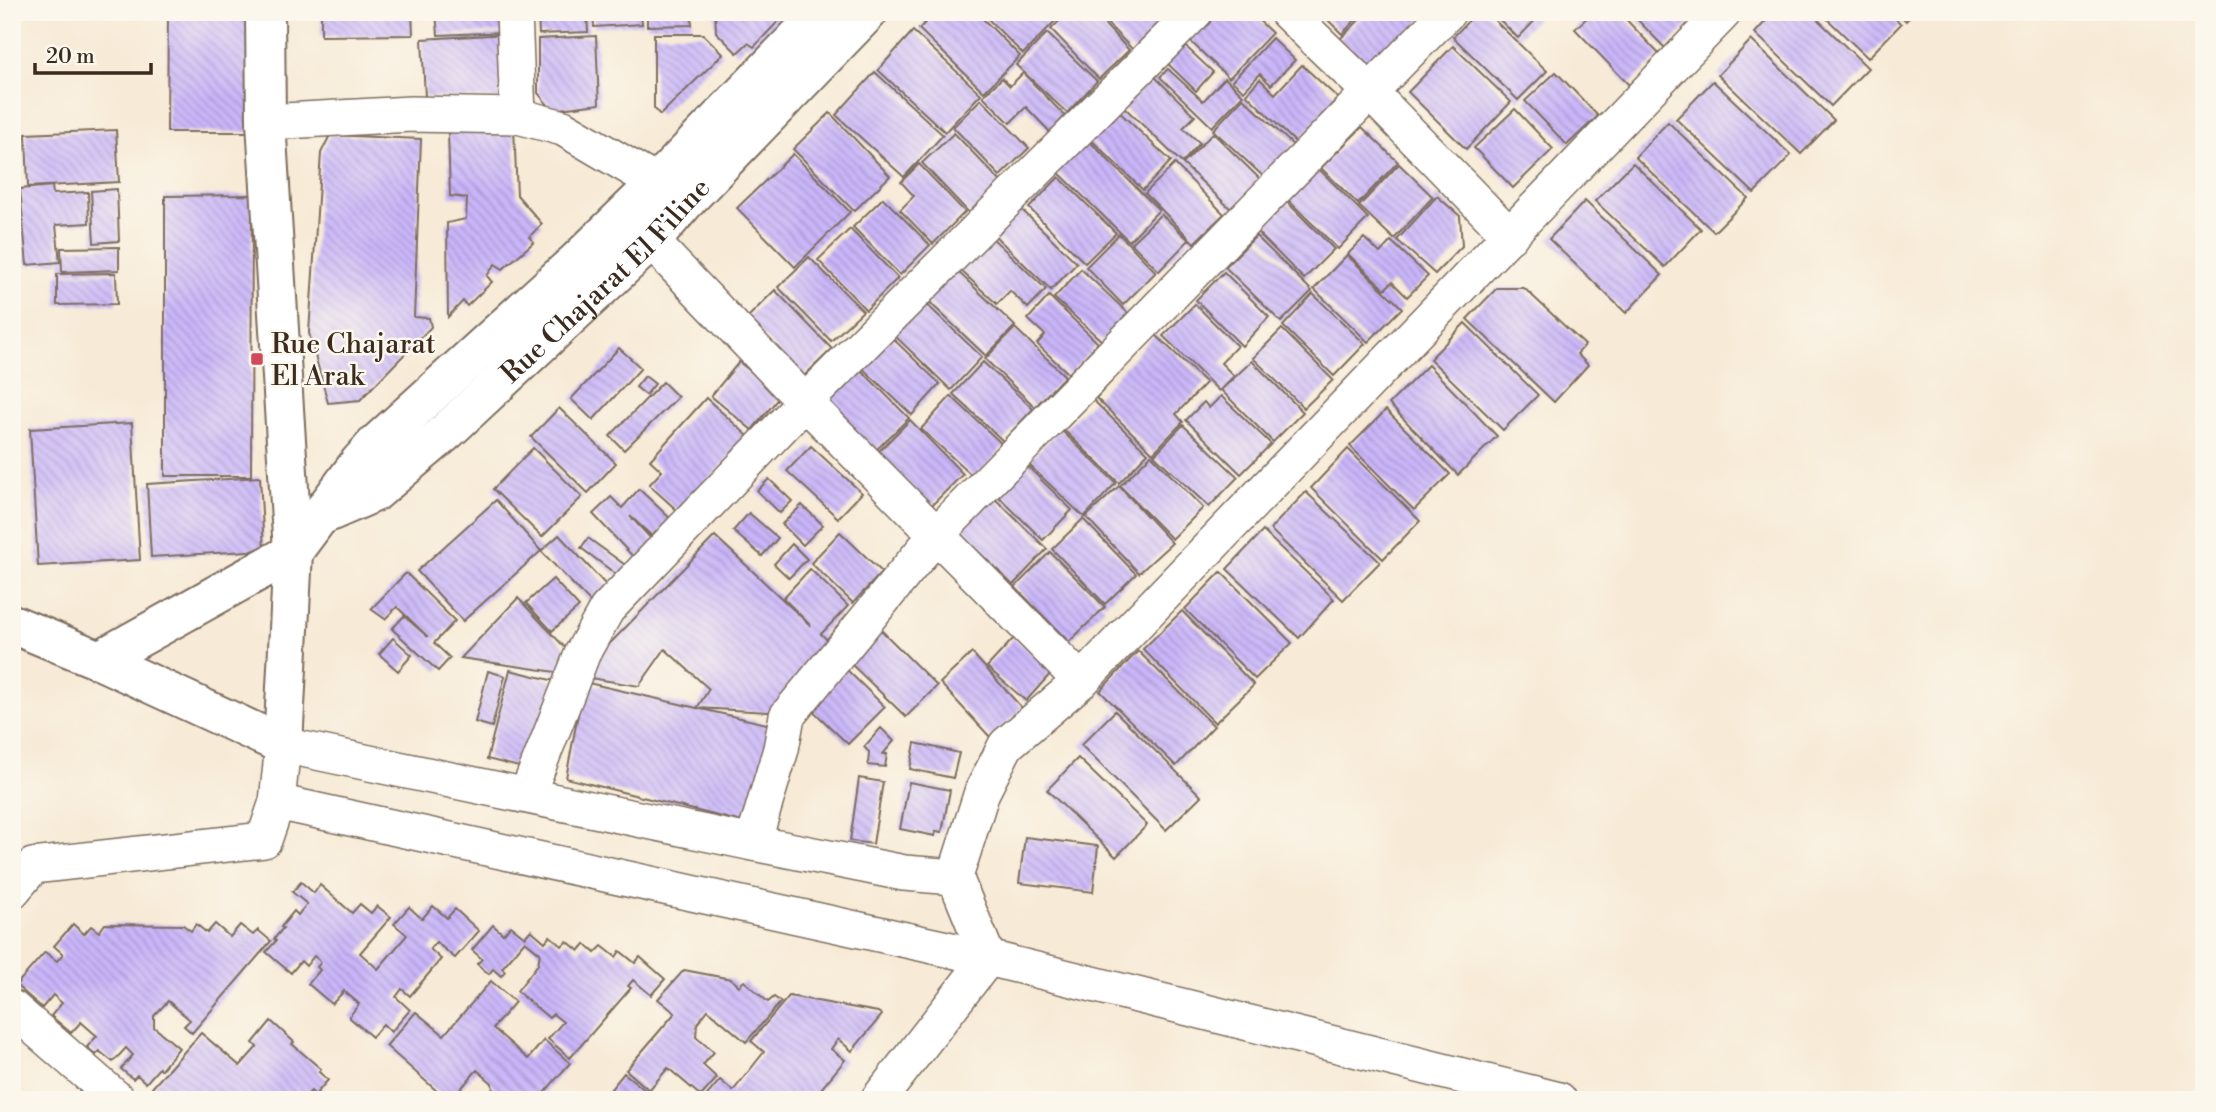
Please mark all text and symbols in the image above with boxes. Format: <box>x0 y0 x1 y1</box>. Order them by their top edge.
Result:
scale bar <box>35 32 150 76</box>
text: 20 m <box>46 44 95 70</box>
street label: Rue Chajarat El Filine <box>494 171 718 391</box>
place label: Rue Chajarat El Arak <box>271 327 436 394</box>
marker: Rue Chajarat El Arak <box>249 351 265 367</box>

